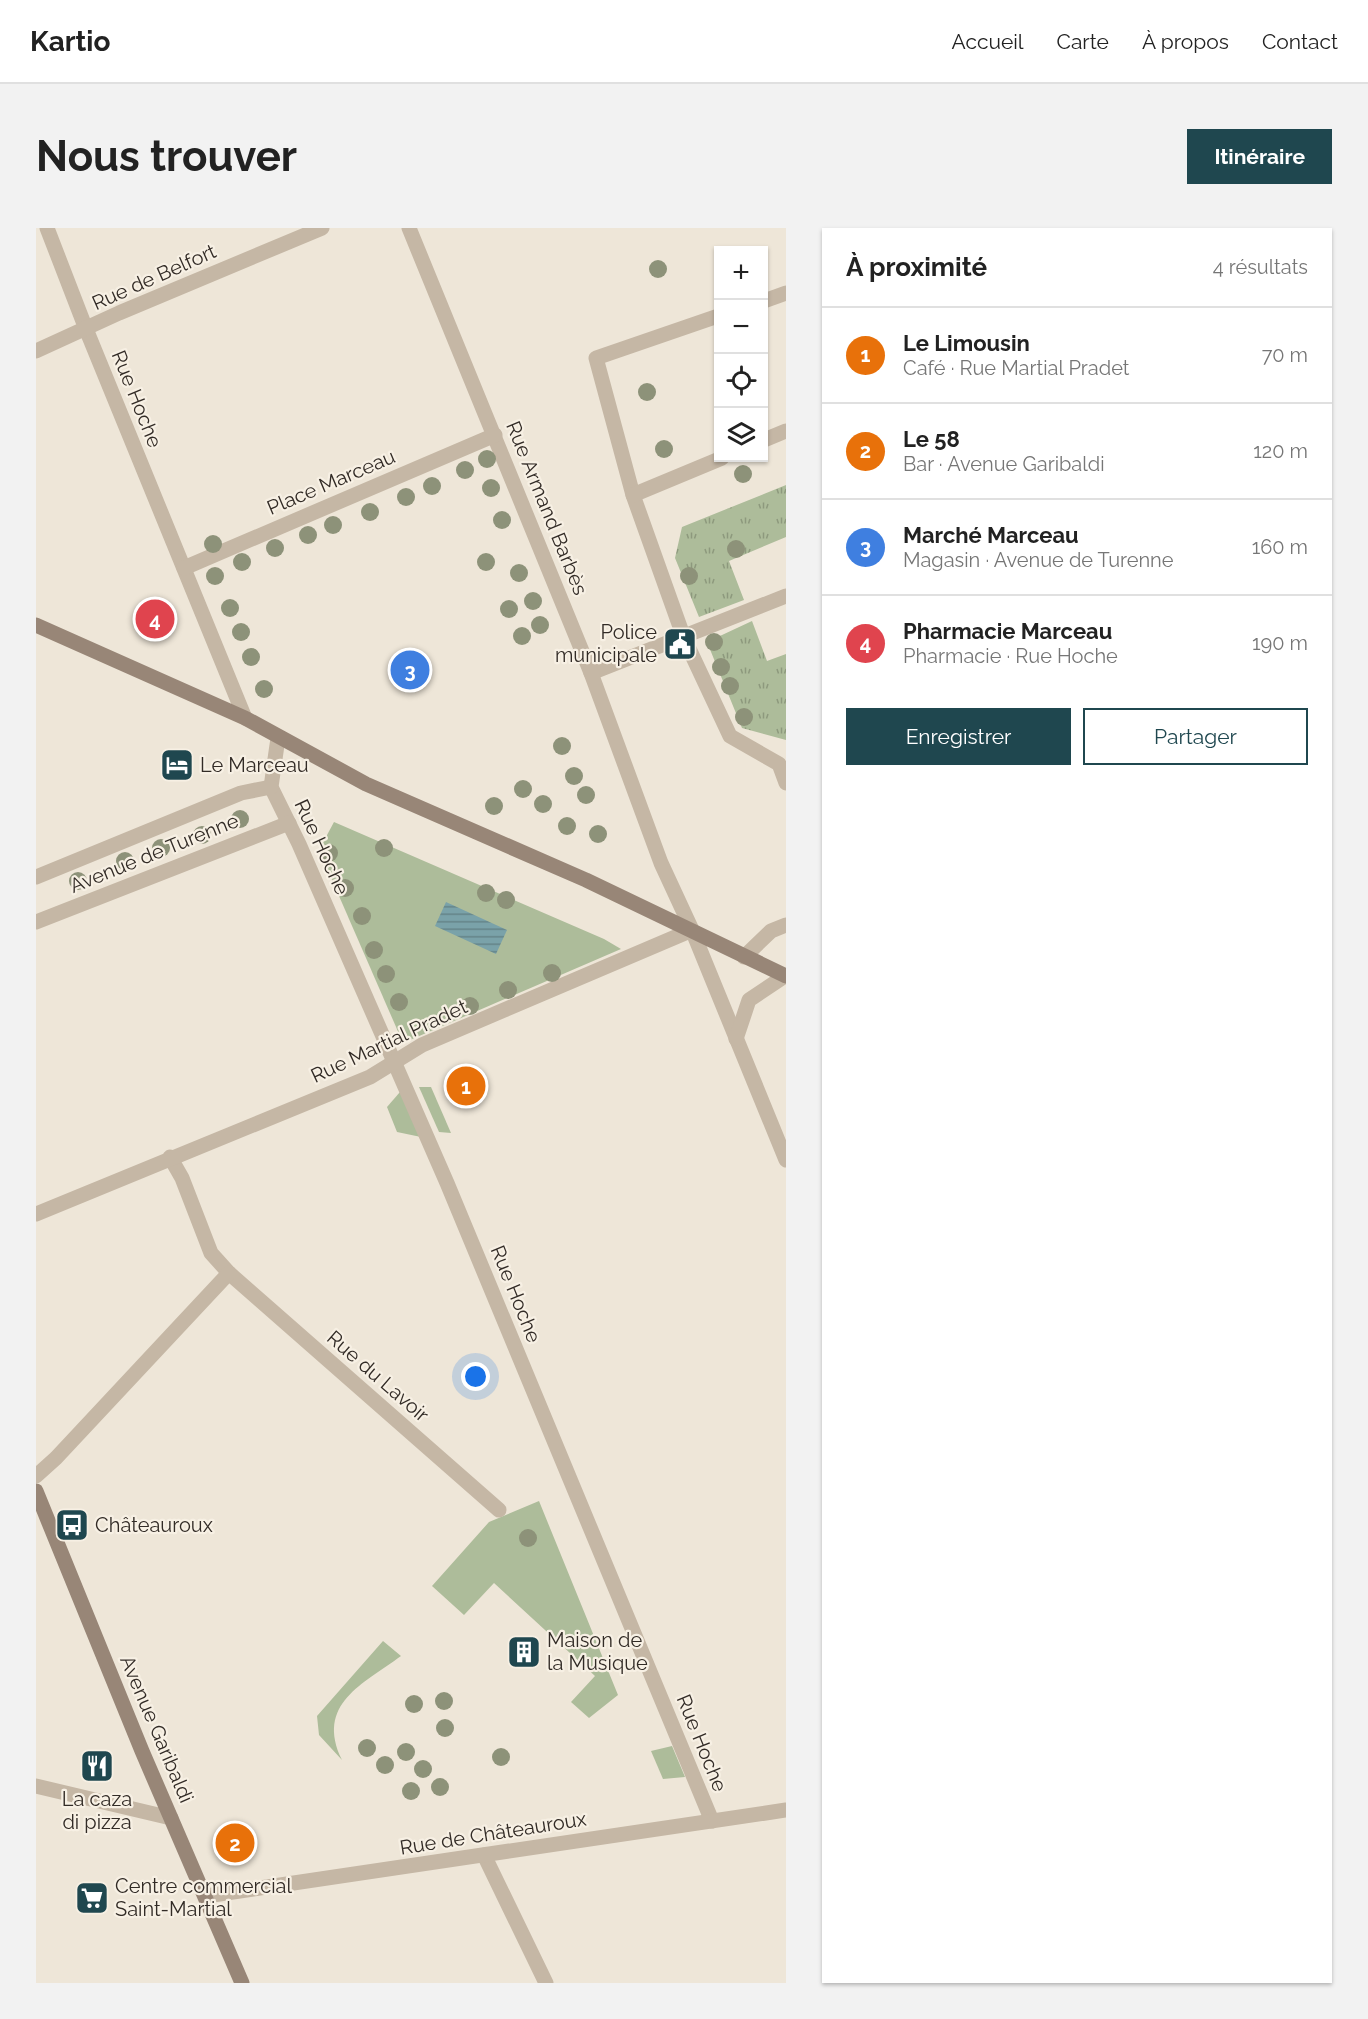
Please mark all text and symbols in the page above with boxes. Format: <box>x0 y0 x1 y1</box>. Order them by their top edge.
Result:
text: Kartio <box>30 25 110 58</box>
text: Accueil <box>952 29 1024 54</box>
text: Carte <box>1057 29 1109 54</box>
text: À propos <box>1142 29 1229 54</box>
text: Contact <box>1262 29 1338 54</box>
button: Itinéraire <box>1187 129 1332 184</box>
text: Nous trouver <box>36 132 297 181</box>
street label: Rue de Belfort <box>88 239 220 315</box>
map controls <box>714 246 768 462</box>
button: + <box>714 246 768 300</box>
text: À proximité <box>846 252 987 282</box>
text: 4 résultats <box>1213 255 1308 279</box>
button: − <box>714 300 768 354</box>
text: Le Limousin <box>903 330 1030 356</box>
text: 1 <box>861 343 870 367</box>
text: 70 m <box>1262 343 1308 367</box>
street label: Rue Hoche <box>107 347 167 451</box>
button: locate <box>714 354 768 408</box>
text: Café · Rue Martial Pradet <box>903 356 1130 380</box>
button: layers <box>714 408 768 462</box>
street label: Rue Armand Barbès <box>501 418 593 598</box>
text: Le 58 <box>903 426 960 452</box>
text: 2 <box>860 439 871 463</box>
text: 120 m <box>1253 439 1308 463</box>
street label: Place Marceau <box>263 444 399 520</box>
text: Bar · Avenue Garibaldi <box>903 452 1105 476</box>
text: Marché Marceau <box>903 522 1079 548</box>
text: 3 <box>860 535 871 559</box>
text: 160 m <box>1252 535 1308 559</box>
text: Magasin · Avenue de Turenne <box>903 548 1174 572</box>
pin: 4 <box>136 596 174 642</box>
text: Pharmacie Marceau <box>903 618 1112 644</box>
place label: Police municipale <box>555 620 657 667</box>
public building icon: Police municipale <box>662 626 698 662</box>
text: 4 <box>860 631 871 655</box>
text: 190 m <box>1252 631 1308 655</box>
text: Pharmacie · Rue Hoche <box>903 644 1118 668</box>
pin: 3 <box>390 648 430 692</box>
button: Enregistrer <box>846 708 1071 765</box>
button: Partager <box>1083 708 1308 765</box>
hotel icon: Le Marceau <box>159 747 195 783</box>
place label: Le Marceau <box>200 753 309 777</box>
street label: Rue Hoche <box>289 795 355 899</box>
street label: Avenue de Turenne <box>66 808 242 898</box>
street label: Rue Martial Pradet <box>307 994 471 1088</box>
pin: 1 <box>446 1064 486 1108</box>
street label: Rue Hoche <box>486 1242 546 1346</box>
street label: Rue du Lavoir <box>322 1325 434 1427</box>
your location <box>461 1362 490 1391</box>
bus stop icon: Châteauroux <box>54 1507 90 1543</box>
place label: Châteauroux <box>95 1513 213 1537</box>
place label: Maison de la Musique <box>547 1628 648 1675</box>
building icon: Maison de la Musique <box>506 1634 542 1670</box>
street label: Avenue Garibaldi <box>115 1652 199 1806</box>
street label: Rue Hoche <box>672 1691 732 1795</box>
restaurant icon: La caza di pizza <box>79 1748 115 1784</box>
place label: La caza di pizza <box>62 1787 132 1834</box>
street label: Rue de Châteauroux <box>398 1806 588 1860</box>
pin: 2 <box>216 1820 254 1866</box>
place label: Centre commercial Saint-Martial <box>115 1874 292 1921</box>
supermarket icon: Centre commercial Saint-Martial <box>74 1880 110 1916</box>

